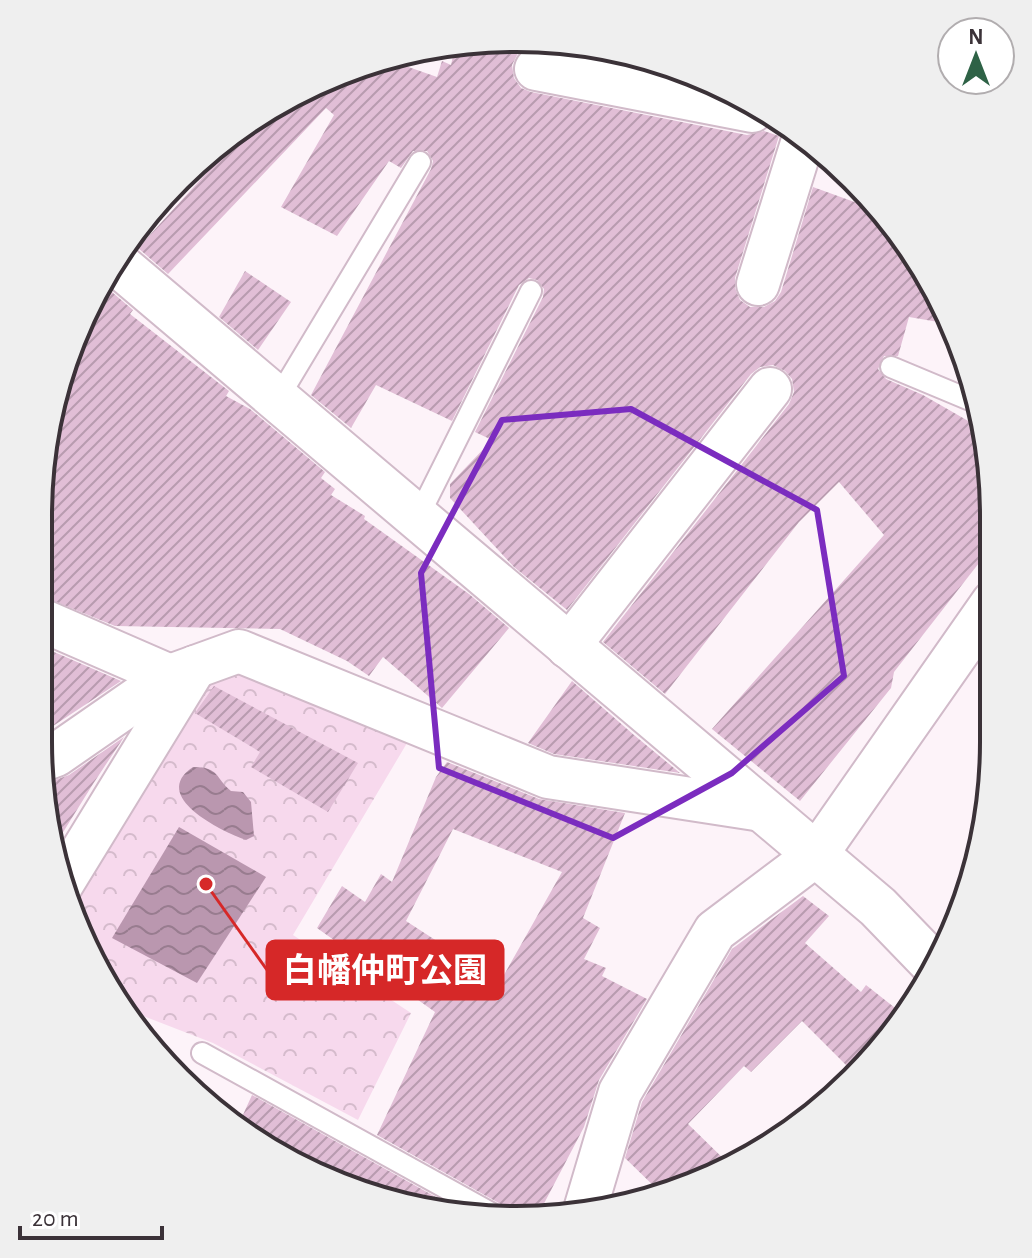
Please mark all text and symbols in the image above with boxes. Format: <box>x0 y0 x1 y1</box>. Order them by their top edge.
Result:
north arrow <box>936 16 1016 96</box>
text: N <box>968 26 984 48</box>
callout: 白幡仲町公園 <box>267 941 503 999</box>
text: 白幡仲町公園 <box>283 952 487 989</box>
scale bar <box>20 1190 162 1240</box>
text: 20 m <box>32 1207 79 1231</box>

